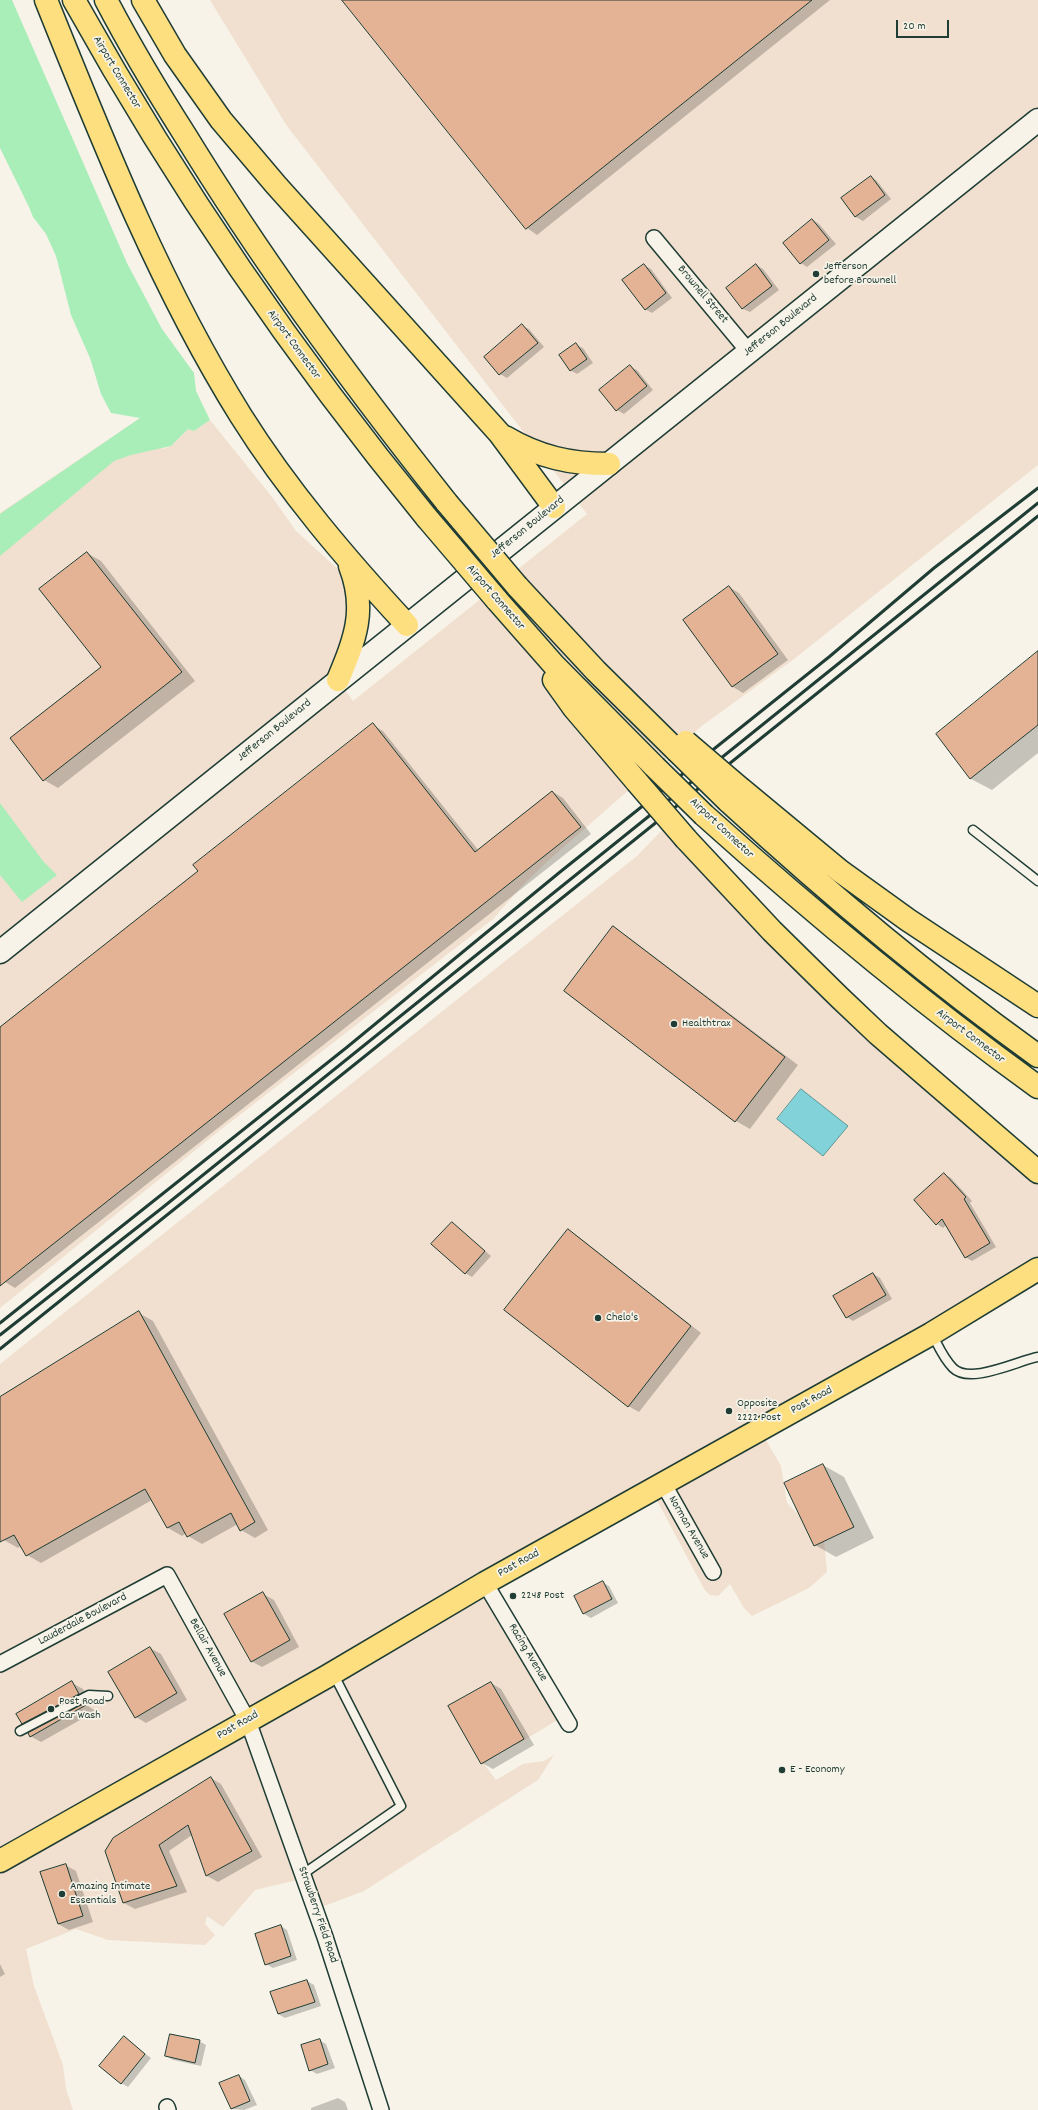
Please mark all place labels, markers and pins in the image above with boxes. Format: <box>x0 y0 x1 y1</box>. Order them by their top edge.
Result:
place label: Jefferson before Brownell <box>824 260 896 288</box>
marker: Jefferson before Brownell <box>811 269 821 279</box>
place label: Healthtrax <box>682 1017 731 1031</box>
marker: Healthtrax <box>669 1019 679 1029</box>
place label: Chelo's <box>606 1311 638 1325</box>
marker: Chelo's <box>593 1313 603 1323</box>
place label: Opposite 2222 Post <box>737 1397 781 1425</box>
marker: Opposite 2222 Post <box>724 1406 734 1416</box>
place label: 2248 Post <box>521 1589 564 1603</box>
marker: 2248 Post <box>508 1591 518 1601</box>
place label: Post Road Car Wash <box>59 1695 104 1723</box>
marker: Post Road Car Wash <box>46 1704 56 1714</box>
place label: E - Economy <box>790 1763 845 1777</box>
marker: E - Economy <box>777 1765 787 1775</box>
place label: Amazing Intimate Essentials <box>70 1880 150 1908</box>
marker: Amazing Intimate Essentials <box>57 1889 67 1899</box>

